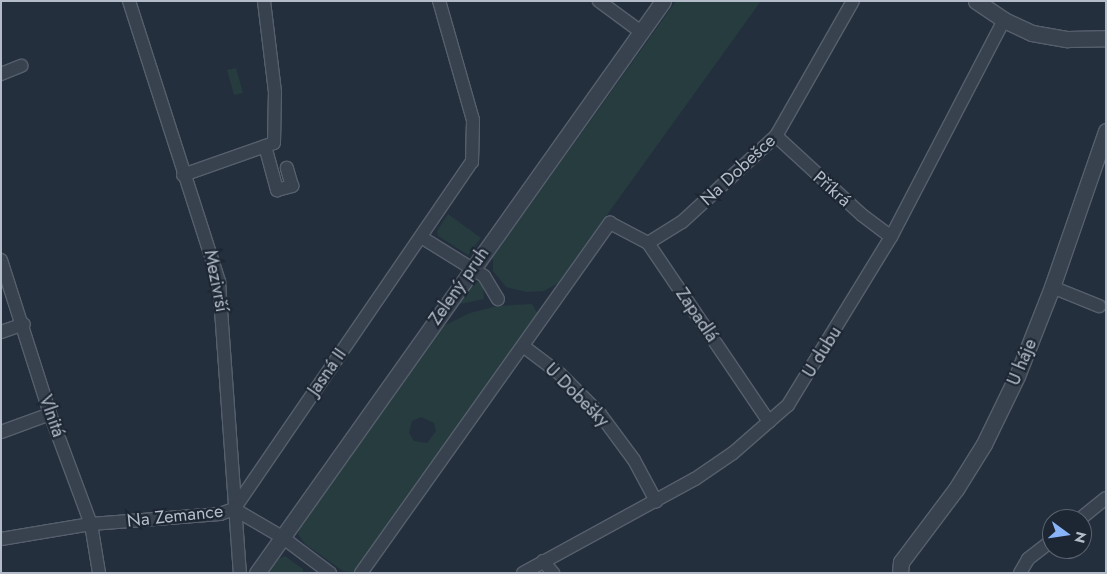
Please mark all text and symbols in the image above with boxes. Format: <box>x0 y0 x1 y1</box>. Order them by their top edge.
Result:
street label: Na Dobešce <box>696 130 780 210</box>
street label: Příkrá <box>809 167 855 211</box>
street label: Zelený pruh <box>424 243 494 329</box>
street label: Mezivrší <box>199 248 233 314</box>
street label: Zapadlá <box>671 284 723 346</box>
street label: U dubu <box>798 322 846 382</box>
street label: U háje <box>1003 335 1041 389</box>
street label: Jasná II <box>303 344 351 400</box>
street label: U Dobešky <box>541 359 613 431</box>
street label: Vlnitá <box>35 392 69 440</box>
street label: Na Zemance <box>126 500 224 532</box>
north arrow <box>1042 509 1092 559</box>
text: N <box>1070 530 1092 545</box>

